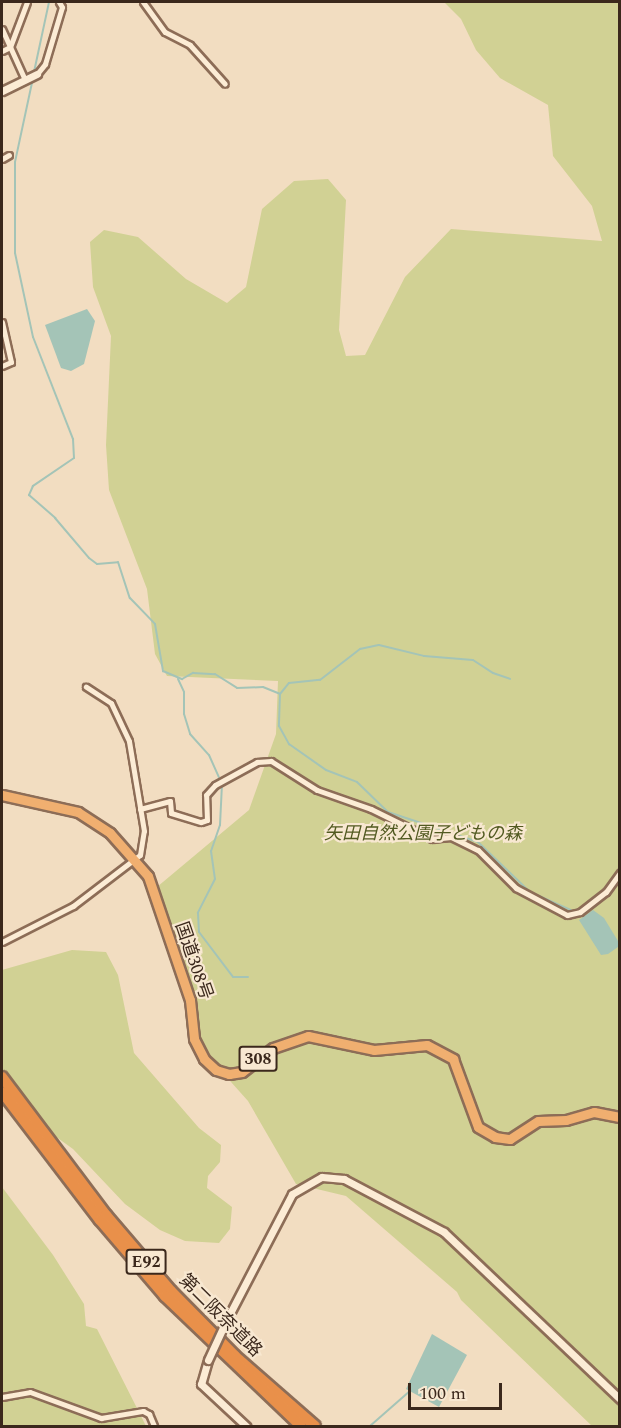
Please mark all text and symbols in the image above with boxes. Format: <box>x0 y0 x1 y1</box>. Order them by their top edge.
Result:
park label: 矢田自然公園子どもの森 <box>324 823 522 845</box>
street label: 国道308号 <box>170 919 216 1003</box>
road number: 308 <box>238 1046 278 1072</box>
road number: E92 <box>125 1249 167 1275</box>
street label: 第二阪奈道路 <box>174 1270 266 1362</box>
scale bar <box>411 1371 506 1409</box>
text: 100 m <box>419 1380 466 1407</box>

